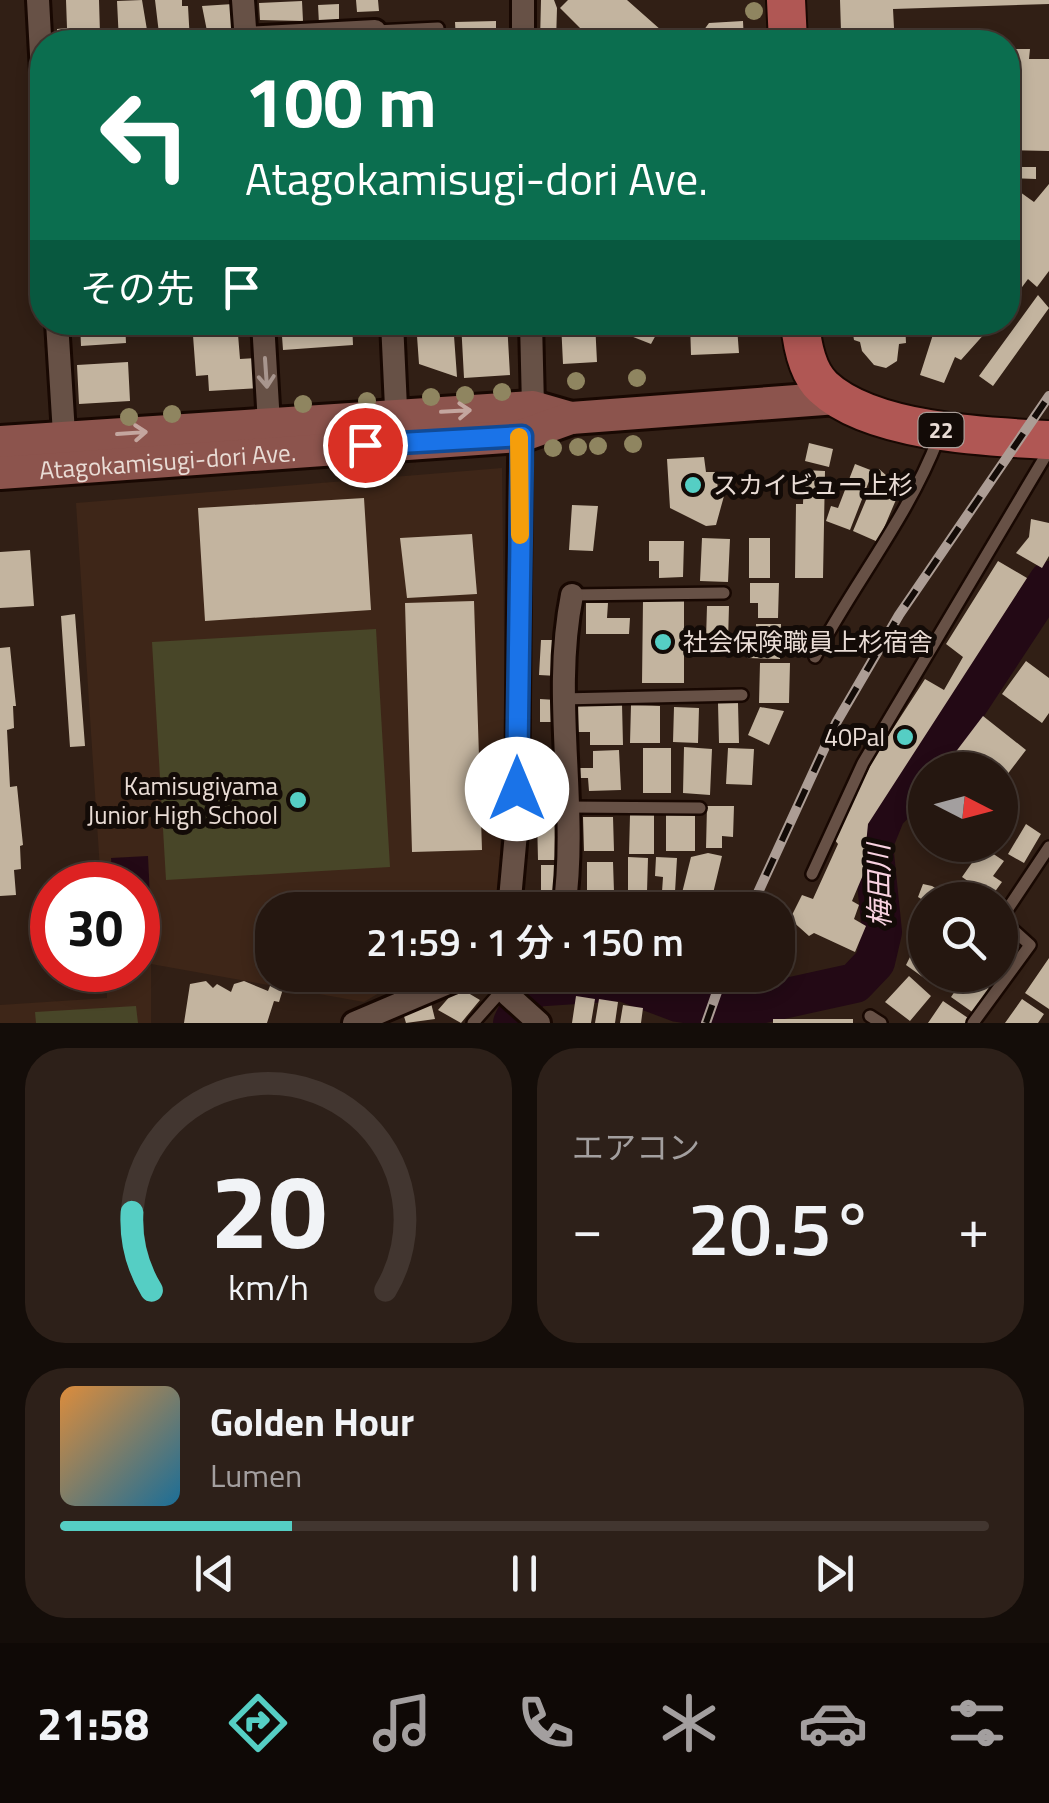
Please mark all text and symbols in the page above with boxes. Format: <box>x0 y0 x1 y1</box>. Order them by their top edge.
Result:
text: 100 m <box>245 48 437 154</box>
icon: left <box>80 70 210 200</box>
text: Atagokamisugi-dori Ave. <box>245 144 708 212</box>
text: その先 <box>80 259 194 317</box>
icon: arrive <box>214 260 269 315</box>
one-way arrow <box>257 357 276 389</box>
one-way arrow <box>440 401 472 420</box>
pin <box>323 403 408 488</box>
road number: 22 <box>918 413 964 447</box>
icon: arrive <box>338 418 393 473</box>
one-way arrow <box>116 423 148 442</box>
street label: Atagokamisugi-dori Ave. <box>38 433 297 489</box>
place label: スカイビュー上杉 <box>713 466 913 504</box>
marker: スカイビュー上杉 <box>682 474 704 496</box>
place label: 社会保険職員上杉宿舎 <box>683 623 933 661</box>
marker: 社会保険職員上杉宿舎 <box>652 631 674 653</box>
place label: 40Pal <box>824 718 885 756</box>
marker: 40Pal <box>894 726 916 748</box>
position arrow <box>465 737 569 841</box>
north arrow <box>908 752 1018 862</box>
map controls <box>908 752 1018 992</box>
place label: Kamisugiyama Junior High School <box>87 767 278 834</box>
marker: Kamisugiyama Junior High School <box>287 789 309 811</box>
water label: 梅田川 <box>856 841 901 928</box>
speed limit sign: 30 <box>30 862 160 992</box>
button: search <box>908 882 1018 992</box>
text: 21:59 · 1 分 · 150 m <box>366 913 684 971</box>
text: エアコン <box>572 1123 700 1171</box>
text: 20 <box>210 1130 327 1288</box>
text: 20.5° <box>688 1170 873 1284</box>
text: − <box>572 1186 603 1269</box>
text: + <box>958 1186 989 1269</box>
text: km/h <box>228 1259 309 1314</box>
text: Golden Hour <box>210 1393 414 1451</box>
text: Lumen <box>210 1451 302 1499</box>
icon: previous <box>187 1546 242 1601</box>
icon: pause <box>497 1546 552 1601</box>
icon: next <box>807 1546 862 1601</box>
icon: directions <box>223 1688 293 1758</box>
icon: music <box>367 1688 437 1758</box>
icon: phone <box>511 1688 581 1758</box>
icon: climate <box>654 1688 724 1758</box>
icon: car <box>798 1688 868 1758</box>
icon: filters <box>942 1688 1012 1758</box>
text: 21:58 <box>37 1689 149 1757</box>

